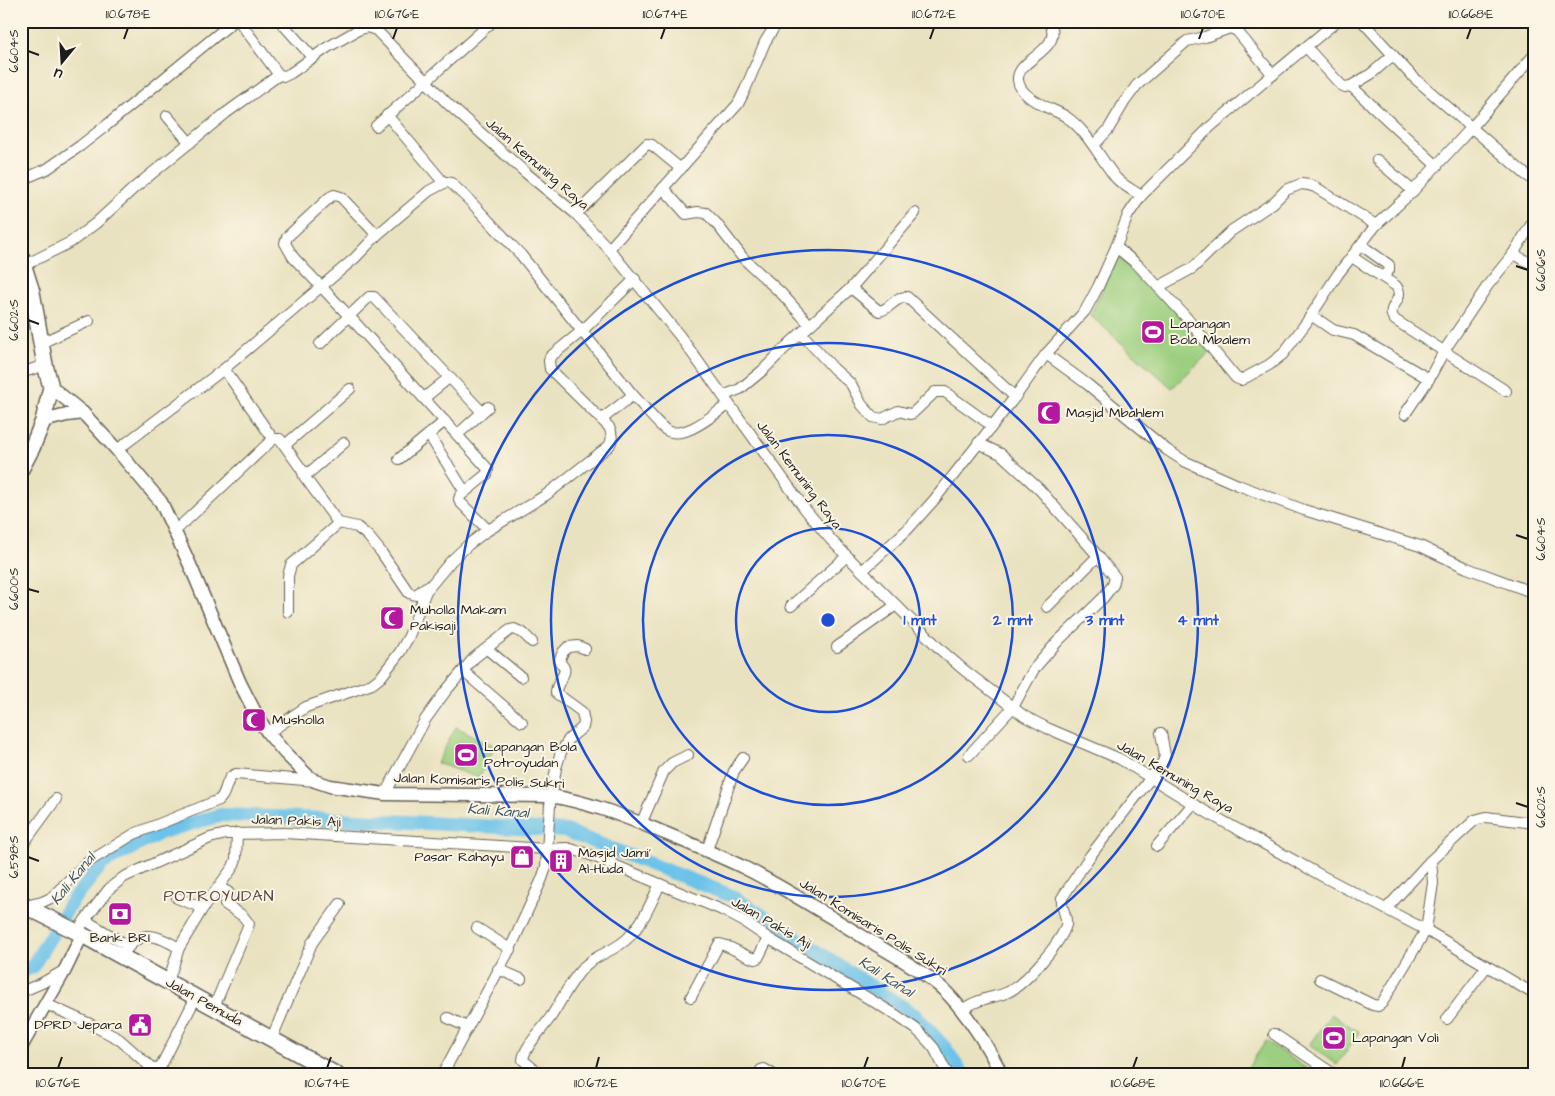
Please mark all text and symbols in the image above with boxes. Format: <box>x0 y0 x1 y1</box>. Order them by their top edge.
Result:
text: 110.678°E <box>106 6 150 23</box>
text: 110.676°E <box>375 6 419 23</box>
text: 110.674°E <box>642 6 688 23</box>
text: 110.672°E <box>912 6 956 23</box>
text: 110.670°E <box>1181 6 1225 23</box>
text: 110.668°E <box>1449 6 1493 23</box>
text: 6.604°S <box>6 29 23 72</box>
north arrow <box>38 38 88 88</box>
text: U <box>51 63 65 84</box>
street label: Jalan Kemuning Raya <box>481 113 593 215</box>
text: 6.606°S <box>1533 249 1550 291</box>
text: 6.602°S <box>6 299 23 341</box>
place label: Lapangan Bola Mbalem <box>1170 314 1250 350</box>
sports icon: Lapangan Bola Mbalem <box>1140 319 1166 345</box>
mosque icon: Masjid Mbahlem <box>1036 400 1062 426</box>
place label: Masjid Mbahlem <box>1066 403 1163 423</box>
street label: Jalan Kemuning Raya <box>751 417 847 533</box>
text: 6.604°S <box>1533 517 1550 560</box>
text: 6.600°S <box>6 568 23 610</box>
place label: Muholla Makam Pakisaji <box>410 600 506 636</box>
mosque icon: Muholla Makam Pakisaji <box>379 605 405 631</box>
text: 1 mnt <box>903 610 938 631</box>
text: 2 mnt <box>992 610 1034 631</box>
text: 3 mnt <box>1085 610 1125 631</box>
text: 4 mnt <box>1177 610 1220 631</box>
centre of rings <box>819 611 837 629</box>
mosque icon: Musholla <box>241 707 267 733</box>
place label: Musholla <box>272 710 324 730</box>
street label: Jalan Kemuning Raya <box>1113 735 1237 819</box>
place label: Lapangan Bola Potroyudan <box>484 737 577 773</box>
sports icon: Lapangan Bola Potroyudan <box>453 742 479 768</box>
street label: Jalan Komisaris Polis Sukri <box>393 768 565 794</box>
text: 6.602°S <box>1533 786 1550 828</box>
water label: Kali Kanal <box>467 798 531 824</box>
street label: Jalan Pakis Aji <box>251 809 341 833</box>
text: 6.598°S <box>6 835 23 878</box>
place label: Masjid Jami' Al-Huda <box>578 843 651 879</box>
shop icon: Pasar Rahayu <box>509 844 535 870</box>
water label: Kali Kanal <box>45 847 102 910</box>
place label: Pasar Rahayu <box>415 847 504 867</box>
building icon: Masjid Jami' Al-Huda <box>548 848 574 874</box>
street label: Jalan Komisaris Polis Sukri <box>795 873 951 981</box>
district label: POTROYUDAN <box>163 885 275 907</box>
street label: Jalan Pakis Aji <box>727 892 815 954</box>
bank icon: Bank BRI <box>107 901 133 927</box>
place label: Bank BRI <box>90 928 150 948</box>
water label: Kali Kanal <box>854 951 919 1003</box>
street label: Jalan Pemuda <box>162 973 246 1031</box>
public building icon: DPRD Jepara <box>127 1012 153 1038</box>
place label: DPRD Jepara <box>35 1015 122 1035</box>
sports icon: Lapangan Voli <box>1321 1025 1347 1051</box>
place label: Lapangan Voli <box>1352 1028 1439 1048</box>
text: 110.676°E <box>36 1075 80 1092</box>
text: 110.674°E <box>304 1075 350 1092</box>
text: 110.672°E <box>574 1075 618 1092</box>
text: 110.670°E <box>842 1075 886 1092</box>
text: 110.668°E <box>1111 1075 1155 1092</box>
text: 110.666°E <box>1380 1075 1424 1092</box>

